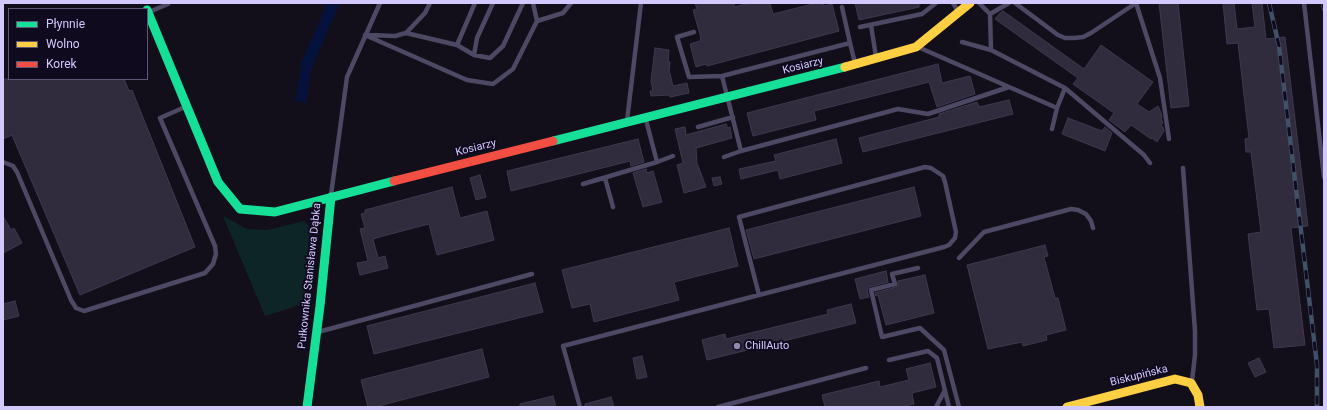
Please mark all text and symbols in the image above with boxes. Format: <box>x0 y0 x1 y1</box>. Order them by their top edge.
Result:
legend <box>8 8 148 80</box>
text: Płynnie <box>46 17 85 31</box>
text: Wolno <box>46 37 80 51</box>
street label: Kosiarzy <box>781 55 825 77</box>
text: Korek <box>46 57 77 71</box>
street label: Kosiarzy <box>454 137 498 159</box>
street label: Pułkownika Stanisława Dąbka <box>296 202 324 350</box>
place label: ChillAuto <box>745 339 789 353</box>
marker: ChillAuto <box>732 341 742 351</box>
street label: Biskupińska <box>1109 362 1169 390</box>

